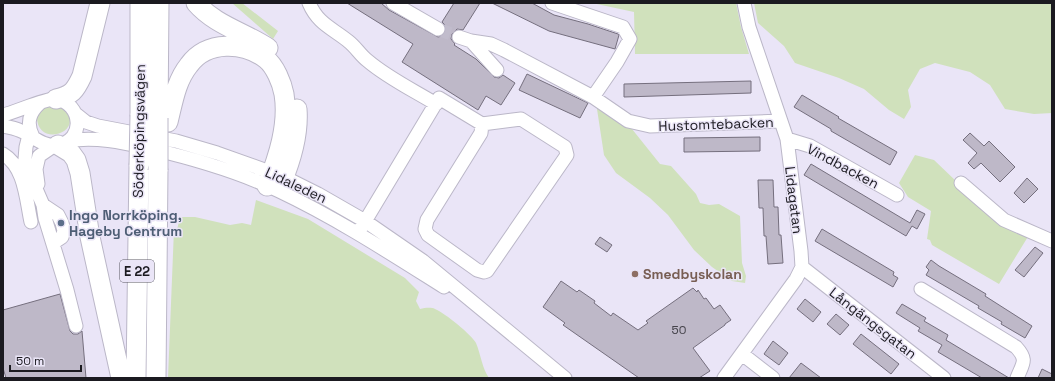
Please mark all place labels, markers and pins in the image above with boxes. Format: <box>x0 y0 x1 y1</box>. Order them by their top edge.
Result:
place label: Ingo Norrköping, Hageby Centrum <box>69 206 182 240</box>
marker: Ingo Norrköping, Hageby Centrum <box>56 218 66 228</box>
place label: Smedbyskolan <box>643 265 742 283</box>
marker: Smedbyskolan <box>630 269 640 279</box>

